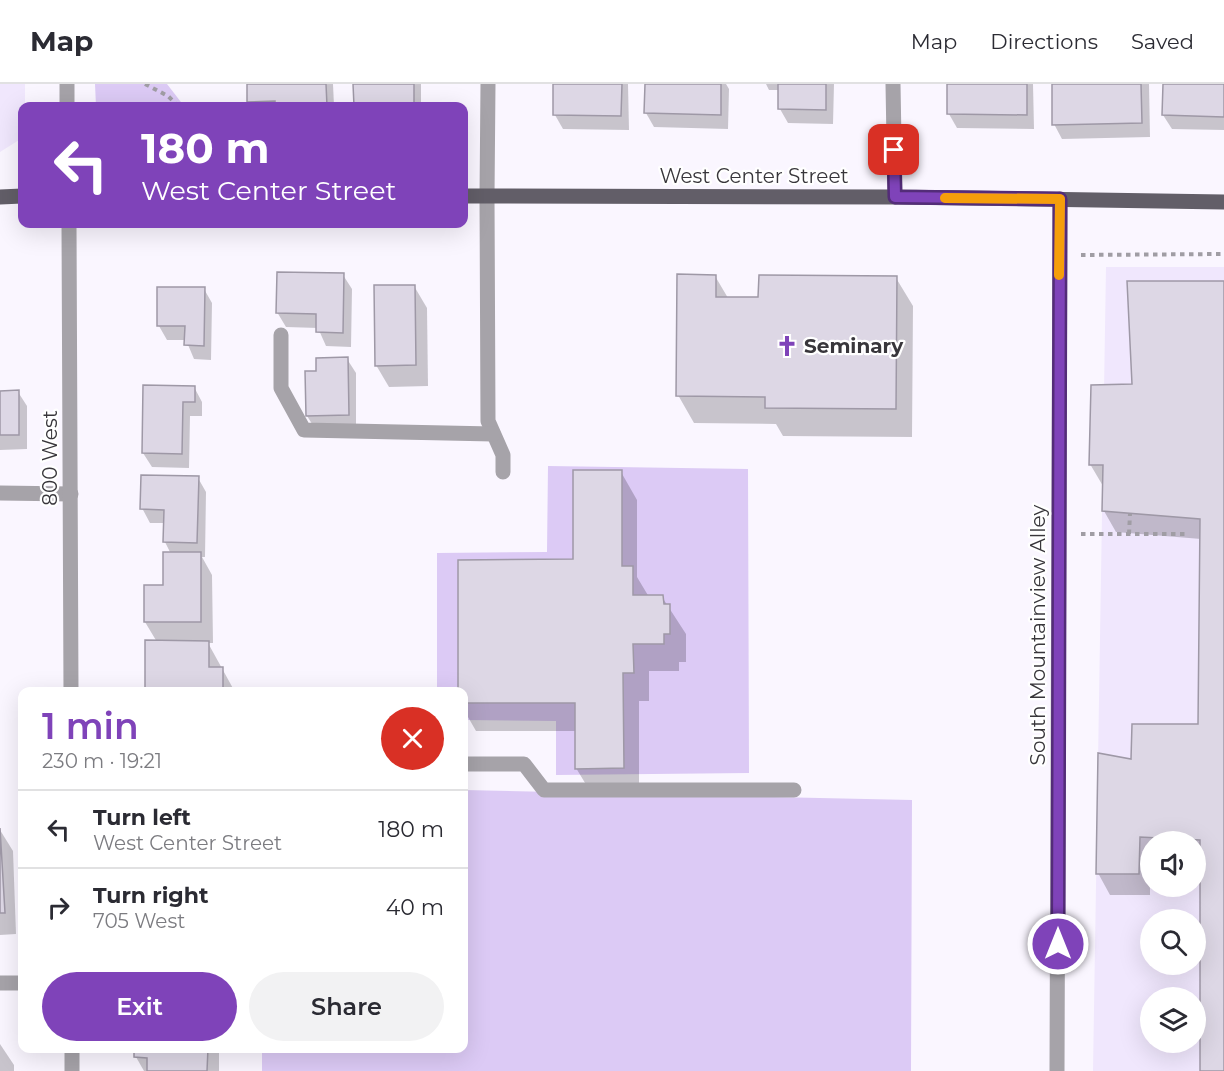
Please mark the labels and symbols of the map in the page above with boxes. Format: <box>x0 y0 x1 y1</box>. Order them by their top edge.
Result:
pin <box>868 124 919 175</box>
street label: West Center Street <box>659 164 849 188</box>
church icon: Seminary <box>775 334 799 358</box>
place label: Seminary <box>804 334 904 358</box>
street label: 800 West <box>38 410 62 506</box>
street label: South Mountainview Alley <box>1026 504 1050 765</box>
position arrow <box>1026 912 1090 976</box>

